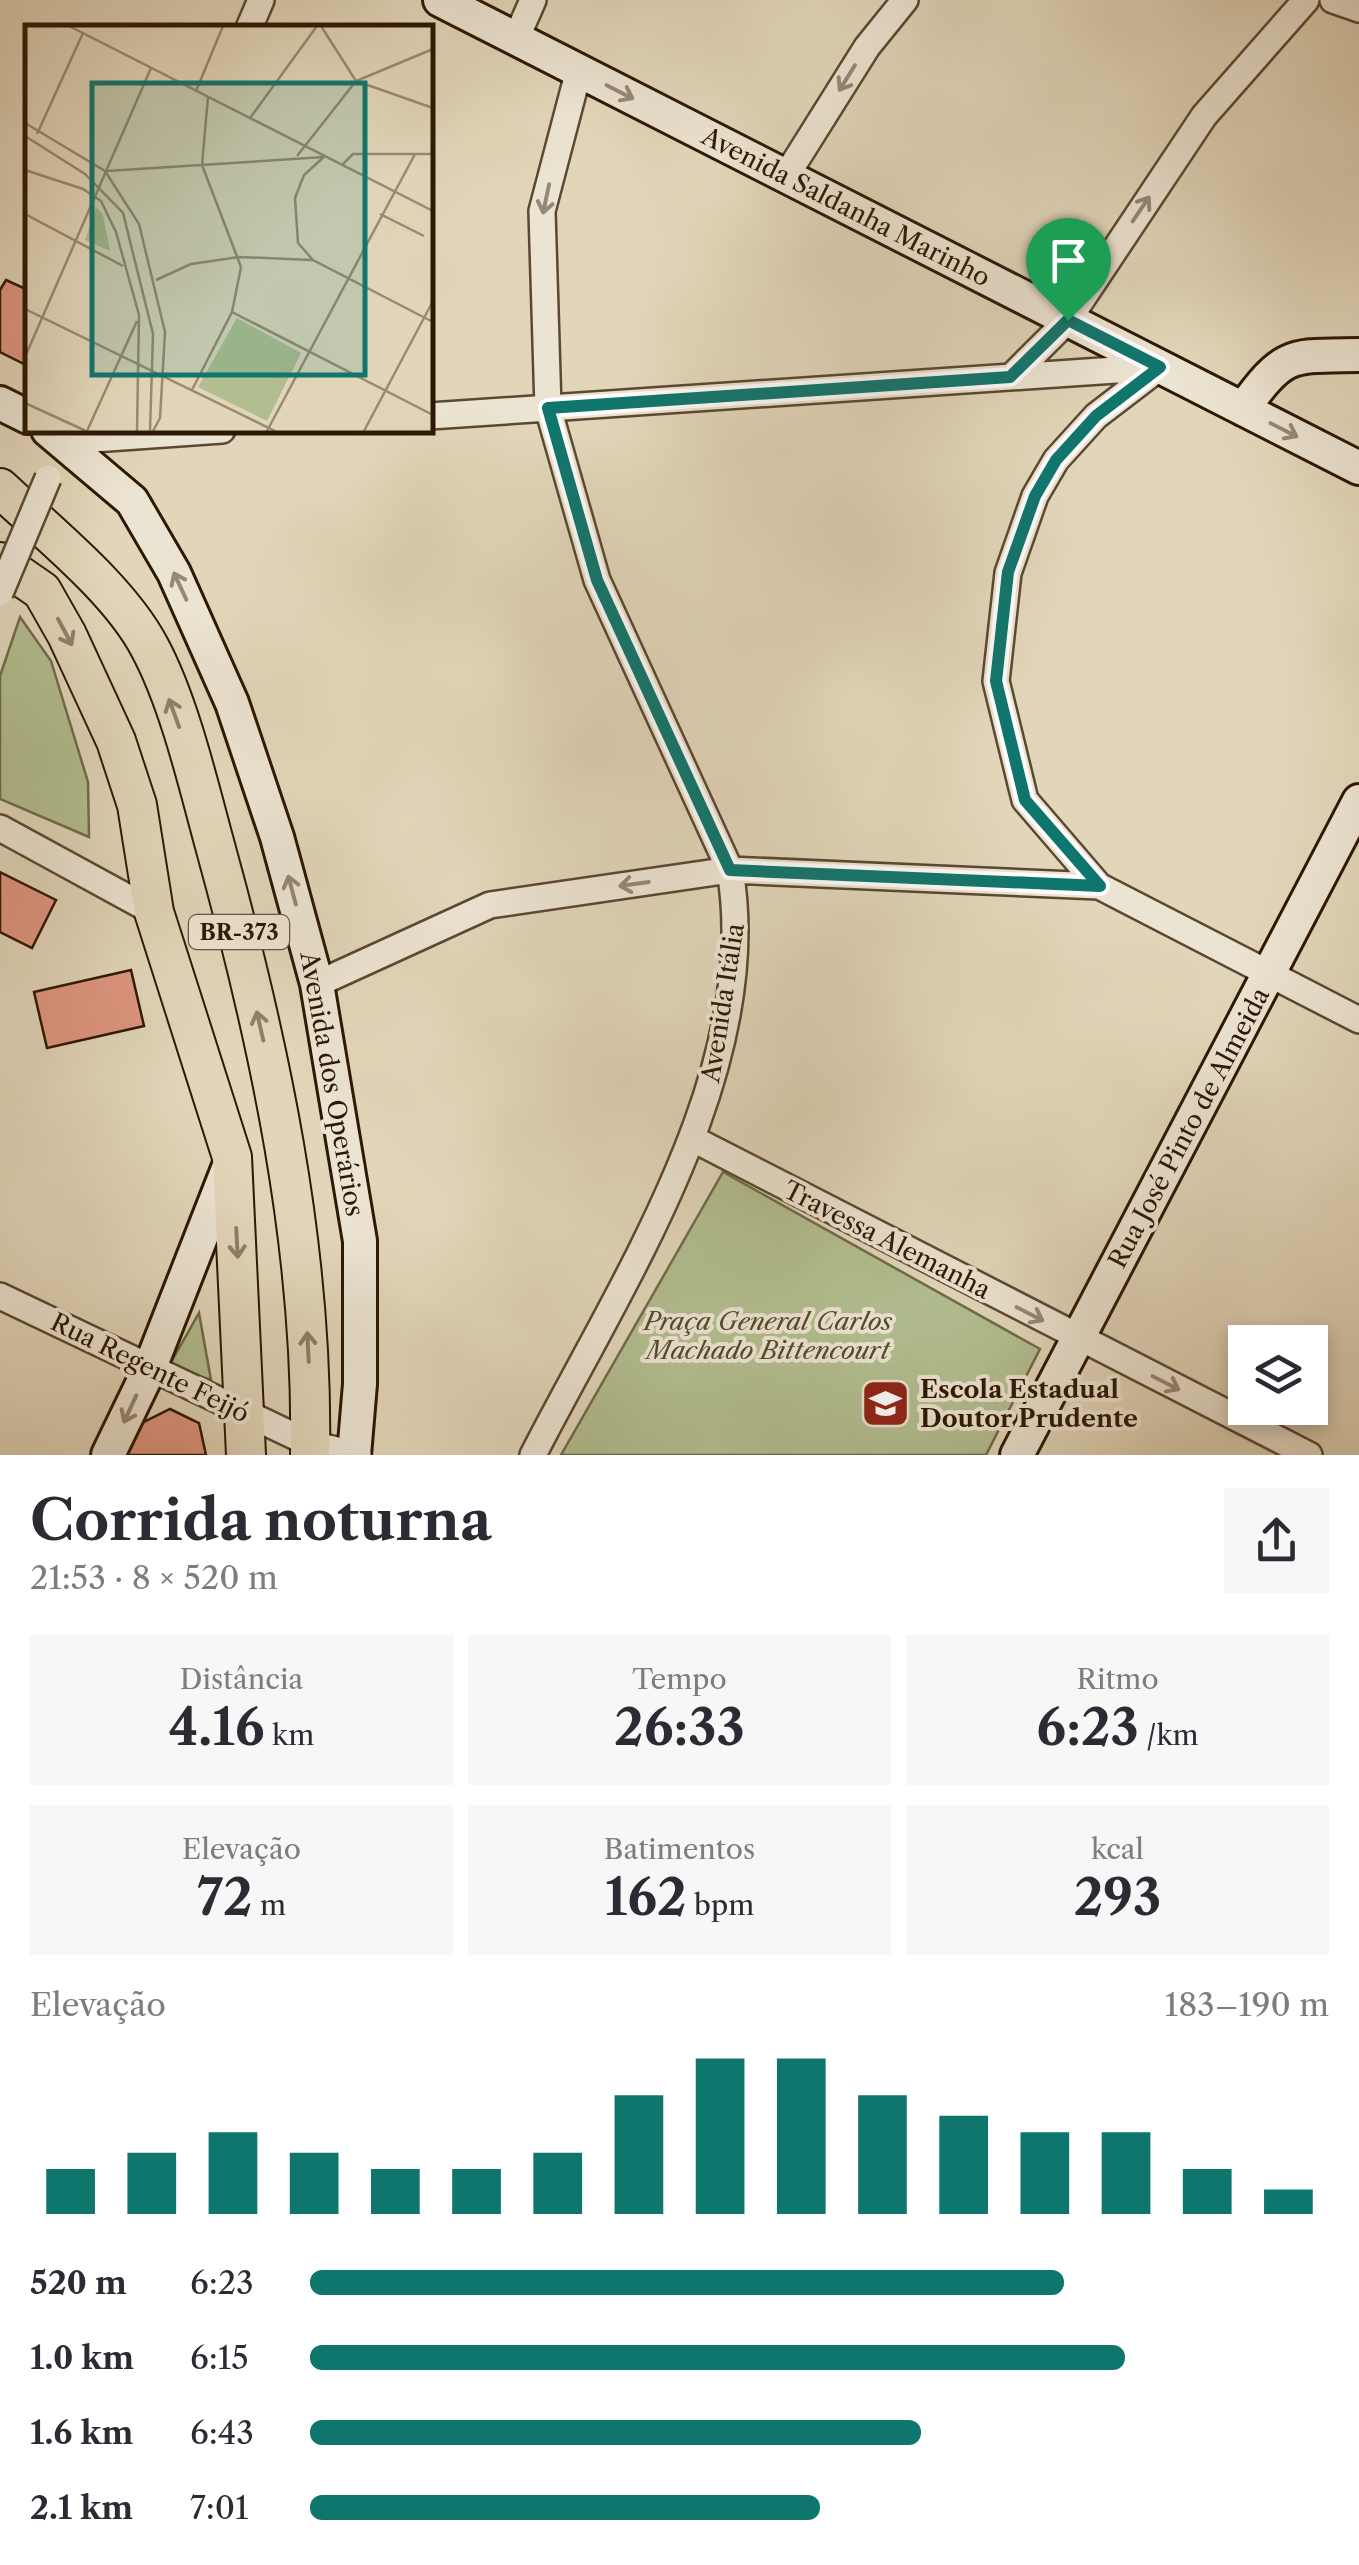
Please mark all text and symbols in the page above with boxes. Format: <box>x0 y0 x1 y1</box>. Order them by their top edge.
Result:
inset map <box>25 25 432 432</box>
one-way arrow <box>837 64 858 92</box>
one-way arrow <box>605 83 635 102</box>
street label: Avenida Saldanha Marinho <box>696 120 995 293</box>
one-way arrow <box>536 182 554 214</box>
one-way arrow <box>1131 196 1152 224</box>
pin <box>1026 218 1111 321</box>
icon: arrive <box>1041 233 1096 288</box>
one-way arrow <box>1269 421 1299 440</box>
one-way arrow <box>169 572 188 602</box>
one-way arrow <box>55 616 75 646</box>
one-way arrow <box>164 698 182 729</box>
one-way arrow <box>281 875 300 906</box>
one-way arrow <box>618 876 651 894</box>
road number: BR-373 <box>189 915 289 949</box>
street label: Avenida Itália <box>695 920 751 1086</box>
street label: Avenida dos Operários <box>293 948 371 1219</box>
street label: Rua José Pinto de Almeida <box>1102 982 1277 1274</box>
one-way arrow <box>250 1011 268 1043</box>
street label: Travessa Alemanha <box>778 1174 996 1306</box>
one-way arrow <box>228 1227 247 1259</box>
one-way arrow <box>1014 1305 1044 1324</box>
park label: Praça General Carlos Machado Bittencourt <box>642 1306 892 1366</box>
street label: Rua Regente Feijó <box>46 1307 254 1429</box>
map controls <box>1228 1325 1328 1425</box>
button: layers <box>1228 1325 1328 1425</box>
one-way arrow <box>298 1331 317 1363</box>
place label: Escola Estadual Doutor Prudente <box>920 1374 1138 1434</box>
one-way arrow <box>1150 1374 1180 1393</box>
school or university icon: Escola Estadual Doutor Prudente <box>859 1377 911 1429</box>
one-way arrow <box>119 1394 138 1424</box>
text: Corrida noturna <box>30 1487 492 1554</box>
button: share <box>1224 1488 1329 1593</box>
text: 21:53 · 8 × 520 m <box>30 1558 278 1597</box>
text: Distância <box>180 1662 303 1696</box>
text: Tempo <box>632 1662 727 1696</box>
text: Ritmo <box>1076 1662 1159 1696</box>
text: 4.16 <box>169 1696 265 1758</box>
text: 26:33 <box>614 1696 745 1758</box>
text: 6:23 <box>1036 1696 1139 1758</box>
text: km <box>265 1718 314 1752</box>
text: /km <box>1139 1718 1199 1752</box>
text: Elevação <box>182 1832 301 1866</box>
text: Batimentos <box>604 1832 755 1866</box>
text: kcal <box>1091 1832 1144 1866</box>
text: 72 <box>197 1866 253 1928</box>
text: 162 <box>605 1866 687 1928</box>
text: 293 <box>1074 1866 1161 1928</box>
text: m <box>253 1888 286 1922</box>
text: bpm <box>687 1888 754 1922</box>
text: Elevação <box>30 1985 166 2024</box>
text: 183–190 m <box>1165 1985 1329 2024</box>
text: 520 m <box>30 2263 127 2302</box>
text: 6:23 <box>190 2263 254 2302</box>
text: 1.0 km <box>30 2338 134 2377</box>
text: 6:15 <box>190 2338 249 2377</box>
text: 1.6 km <box>30 2413 133 2452</box>
text: 6:43 <box>190 2413 254 2452</box>
text: 2.1 km <box>30 2488 133 2527</box>
text: 7:01 <box>190 2488 248 2527</box>

